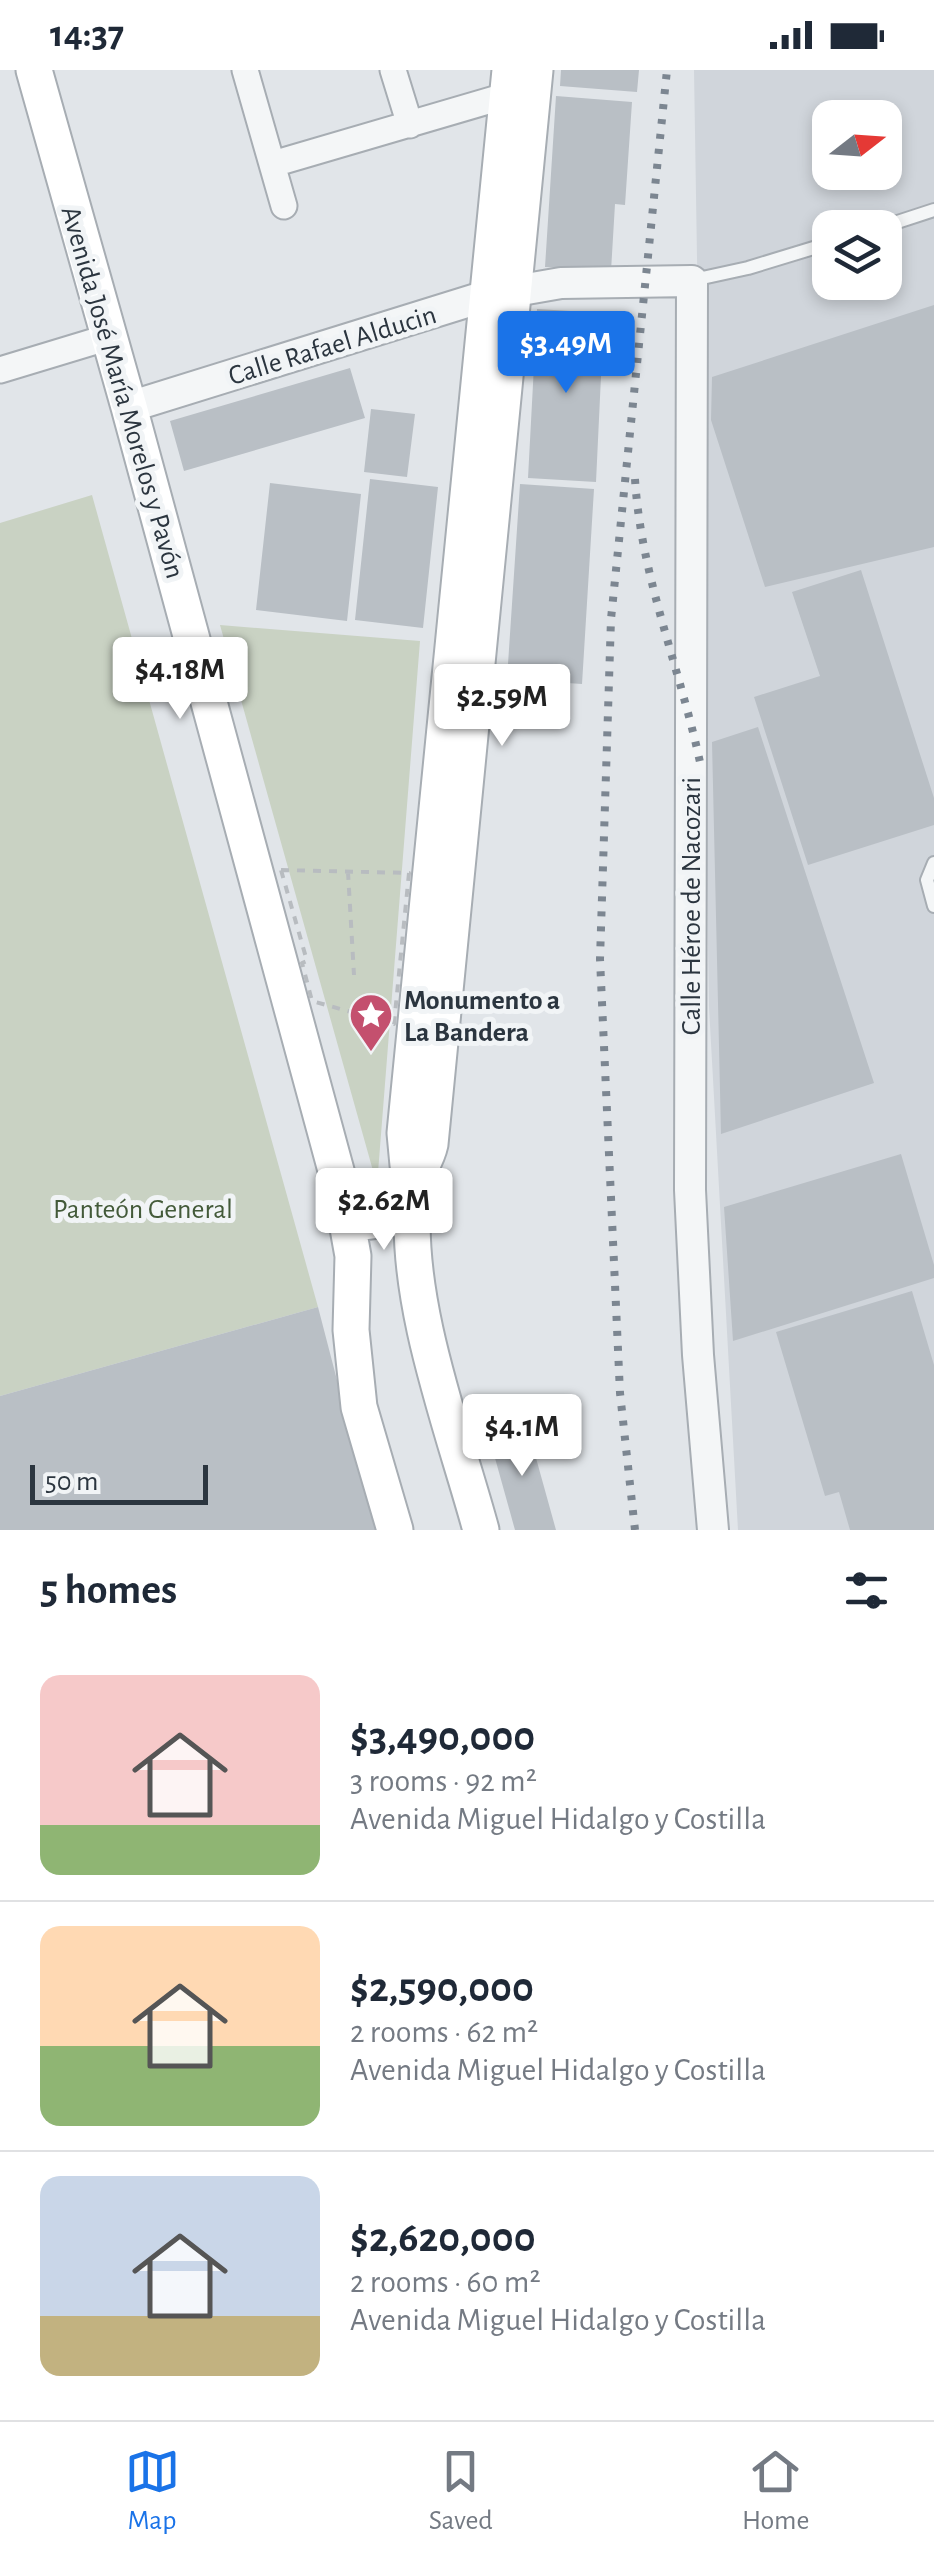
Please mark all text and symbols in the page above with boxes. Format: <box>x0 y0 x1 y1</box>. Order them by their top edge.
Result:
text: 14:37 <box>50 16 124 54</box>
north arrow <box>812 100 902 190</box>
map controls <box>812 100 902 300</box>
street label: Avenida José María Morelos y Pavón <box>55 203 189 582</box>
button: layers <box>812 210 902 300</box>
street label: Calle Rafael Alducin <box>225 301 440 391</box>
pin: $3.49M <box>485 311 647 396</box>
text: $3.49M <box>520 327 612 359</box>
pin: $4.18M <box>99 637 261 722</box>
text: $4.18M <box>135 653 225 685</box>
pin: $2.59M <box>421 664 583 749</box>
text: $2.59M <box>456 680 548 712</box>
street label: Calle Héroe de Nacozari <box>678 777 706 1035</box>
place label: Monumento a La Bandera <box>404 987 560 1047</box>
place icon: Monumento a La Bandera <box>348 992 394 1053</box>
pin: $2.62M <box>303 1168 465 1253</box>
text: $2.62M <box>338 1184 430 1216</box>
park label: Panteón General <box>53 1196 233 1224</box>
pin: $4.1M <box>452 1394 592 1479</box>
text: $4.1M <box>485 1410 559 1442</box>
scale bar <box>30 1460 208 1504</box>
text: 50 m <box>45 1468 99 1496</box>
icon: filters <box>839 1563 894 1618</box>
text: 5 homes <box>40 1569 177 1611</box>
icon: home <box>120 1715 240 1835</box>
text: $3,490,000 <box>350 1716 535 1758</box>
text: 3 rooms · 92 m² <box>350 1765 537 1797</box>
text: Avenida Miguel Hidalgo y Costilla <box>350 1803 766 1835</box>
icon: home <box>120 1966 240 2086</box>
text: $2,590,000 <box>350 1967 534 2009</box>
text: 2 rooms · 62 m² <box>350 2016 538 2048</box>
text: Avenida Miguel Hidalgo y Costilla <box>350 2054 766 2086</box>
icon: home <box>120 2216 240 2336</box>
text: $2,620,000 <box>350 2217 536 2259</box>
text: 2 rooms · 60 m² <box>350 2266 541 2298</box>
text: Avenida Miguel Hidalgo y Costilla <box>350 2304 766 2336</box>
tab: Map <box>125 2444 180 2538</box>
tab: Saved <box>429 2444 493 2538</box>
tab: Home <box>742 2444 809 2538</box>

